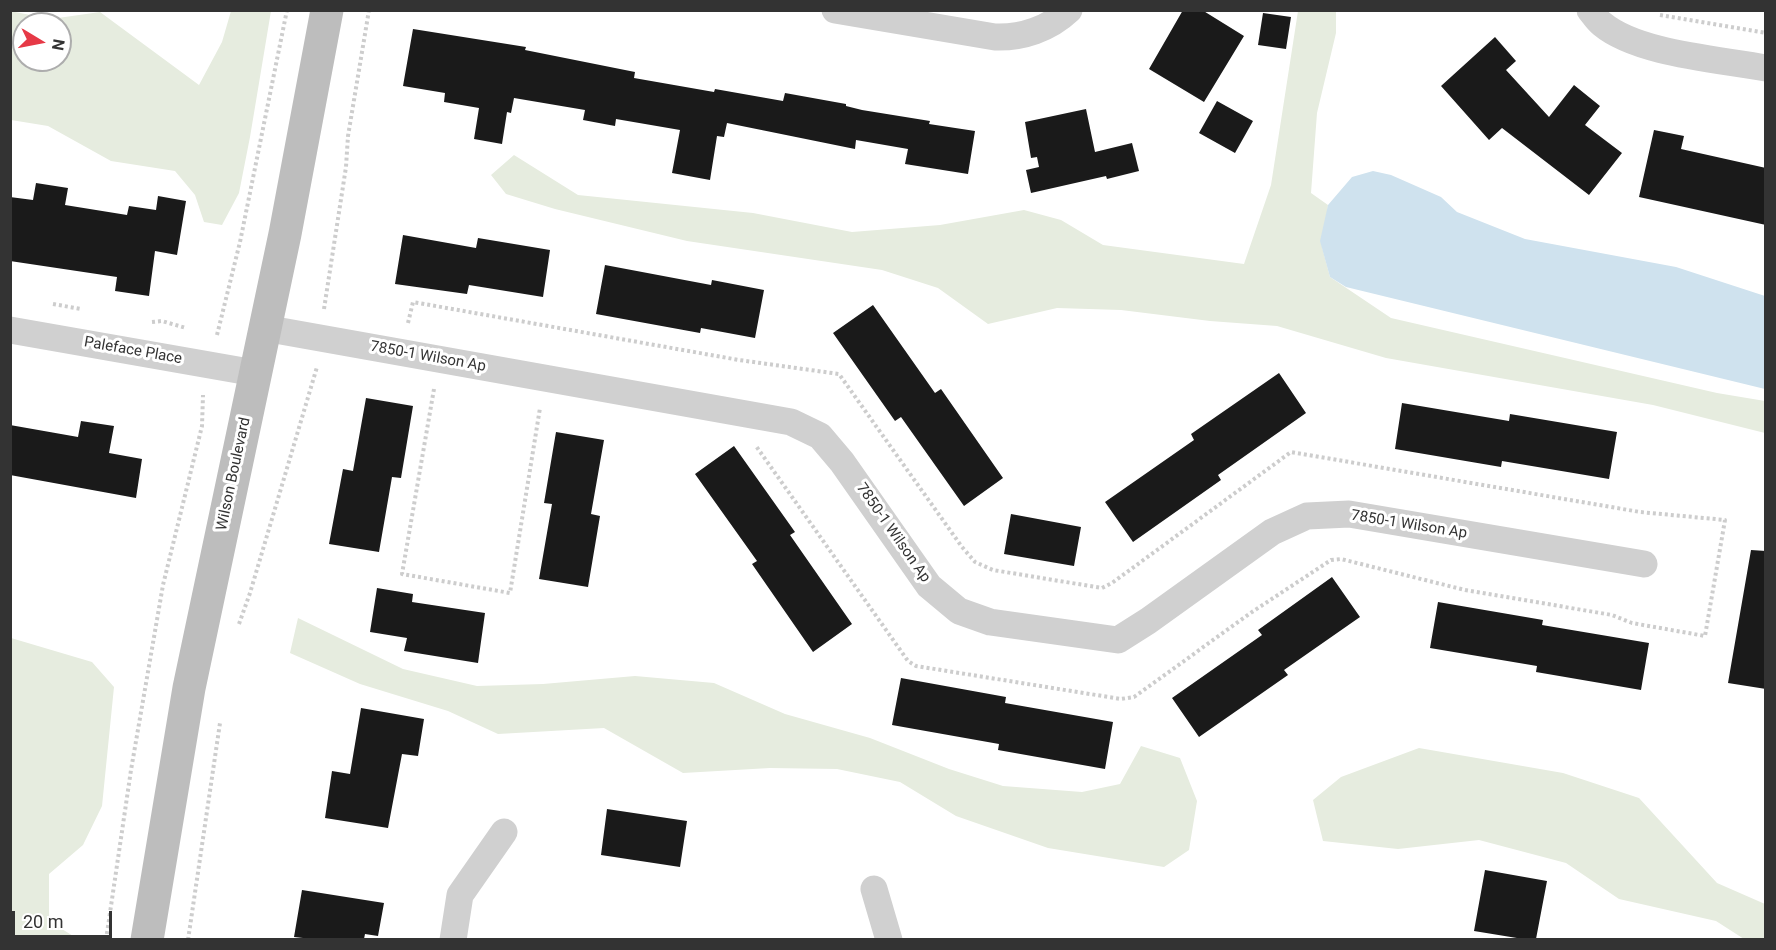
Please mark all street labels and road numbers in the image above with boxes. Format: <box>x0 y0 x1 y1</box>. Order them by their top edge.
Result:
street label: Paleface Place <box>83 334 183 368</box>
street label: 7850-1 Wilson Ap <box>369 338 487 376</box>
street label: Wilson Boulevard <box>213 416 255 532</box>
street label: 7850-1 Wilson Ap <box>852 480 934 586</box>
street label: 7850-1 Wilson Ap <box>1350 507 1468 543</box>

